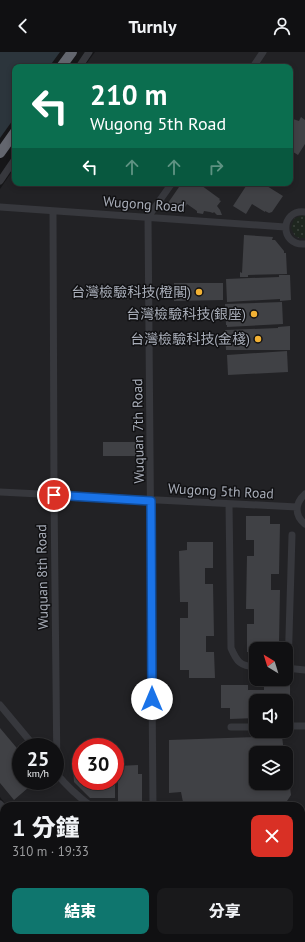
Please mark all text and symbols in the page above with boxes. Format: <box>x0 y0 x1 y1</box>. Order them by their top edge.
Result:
icon: back <box>12 15 34 37</box>
text: Turnly <box>128 15 177 38</box>
icon: person <box>271 15 293 37</box>
text: 210 m <box>90 76 167 113</box>
icon: left <box>24 80 76 132</box>
text: Wugong 5th Road <box>90 112 226 135</box>
icon: left <box>79 156 101 178</box>
icon: ahead <box>121 156 143 178</box>
icon: ahead <box>163 156 185 178</box>
icon: right <box>205 156 227 178</box>
street label: Wugong Road <box>102 192 186 216</box>
place label: 台灣檢驗科技(橙閣) <box>71 283 191 301</box>
marker: 台灣檢驗科技(橙閣) <box>194 287 204 297</box>
place label: 台灣檢驗科技(銀座) <box>126 305 246 323</box>
marker: 台灣檢驗科技(銀座) <box>249 309 259 319</box>
place label: 台灣檢驗科技(金棧) <box>130 330 250 348</box>
marker: 台灣檢驗科技(金棧) <box>253 334 263 344</box>
street label: Wuquan 7th Road <box>128 378 148 484</box>
pin <box>37 478 71 512</box>
street label: Wugong 5th Road <box>168 479 274 503</box>
icon: arrive <box>43 484 65 506</box>
street label: Wuquan 8th Road <box>32 524 52 630</box>
north arrow <box>249 642 293 686</box>
map controls <box>249 642 293 790</box>
position arrow <box>131 678 173 720</box>
button: sound <box>249 694 293 738</box>
speed limit sign: 30 <box>72 738 124 790</box>
text: 25 <box>27 746 49 772</box>
button: layers <box>249 746 293 790</box>
text: km/h <box>27 767 49 780</box>
text: 1 分鐘 <box>12 812 80 843</box>
button: close <box>251 815 293 857</box>
text: 310 m · 19:33 <box>12 843 89 860</box>
button: 結束 <box>12 888 149 934</box>
button: 分享 <box>157 888 293 934</box>

